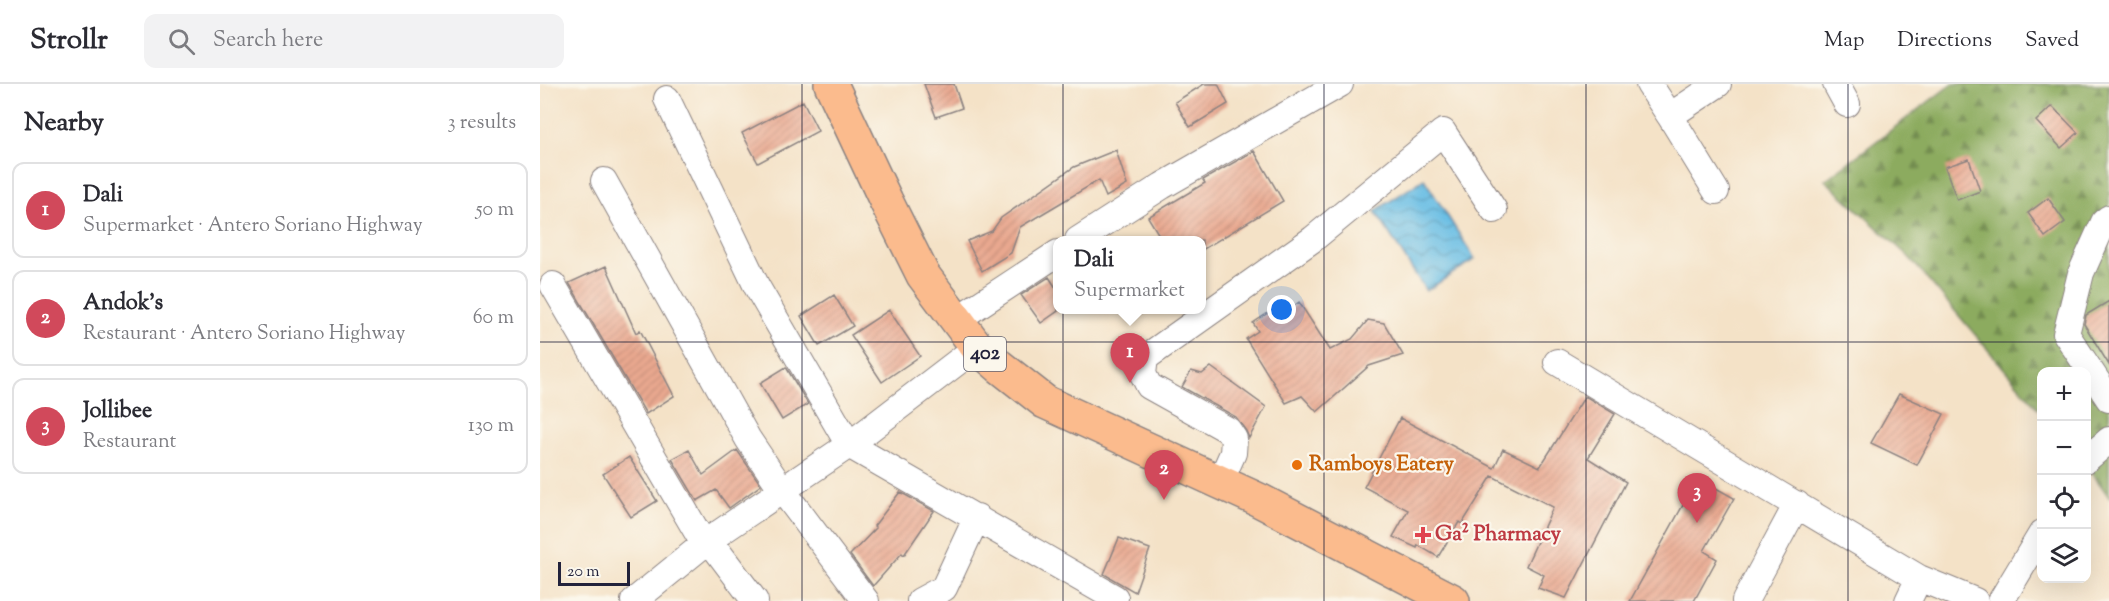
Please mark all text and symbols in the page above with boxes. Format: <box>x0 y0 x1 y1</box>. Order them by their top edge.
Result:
search box <box>144 14 564 68</box>
text: Strollr <box>30 21 108 61</box>
icon: search <box>165 25 198 58</box>
text: Search here <box>213 25 323 57</box>
text: Map <box>1824 26 1864 56</box>
text: Directions <box>1897 26 1992 56</box>
text: Saved <box>2025 26 2079 56</box>
text: Nearby <box>24 105 104 142</box>
text: 3 results <box>447 109 516 138</box>
text: Dali <box>83 180 123 212</box>
text: 1 <box>42 196 49 225</box>
text: 50 m <box>476 196 514 225</box>
text: Supermarket · Antero Soriano Highway <box>83 212 423 241</box>
popup <box>1053 236 1206 314</box>
text: Dali <box>1074 245 1114 277</box>
text: Supermarket <box>1074 277 1185 306</box>
text: Andok's <box>83 288 163 320</box>
your location <box>1267 295 1296 324</box>
text: 2 <box>41 304 50 333</box>
text: 60 m <box>473 304 514 333</box>
text: Restaurant · Antero Soriano Highway <box>83 320 405 349</box>
pin: 1 <box>1110 334 1150 383</box>
road number: 402 <box>964 337 1006 371</box>
map controls <box>2037 367 2091 583</box>
button: + <box>2037 367 2091 421</box>
text: Jollibee <box>83 396 152 428</box>
text: 3 <box>41 412 50 441</box>
text: 130 m <box>468 412 514 441</box>
button: − <box>2037 421 2091 475</box>
text: Restaurant <box>83 428 176 457</box>
pin: 2 <box>1144 450 1184 500</box>
place label: Ramboys Eatery <box>1309 450 1454 480</box>
marker: Ramboys Eatery <box>1290 458 1304 472</box>
pin: 3 <box>1678 474 1716 523</box>
button: locate <box>2037 475 2091 529</box>
place label: Ga² Pharmacy <box>1435 520 1561 550</box>
marker: Ga² Pharmacy <box>1416 528 1430 542</box>
button: layers <box>2037 529 2091 583</box>
scale bar <box>558 559 630 586</box>
text: 20 m <box>567 561 600 584</box>

